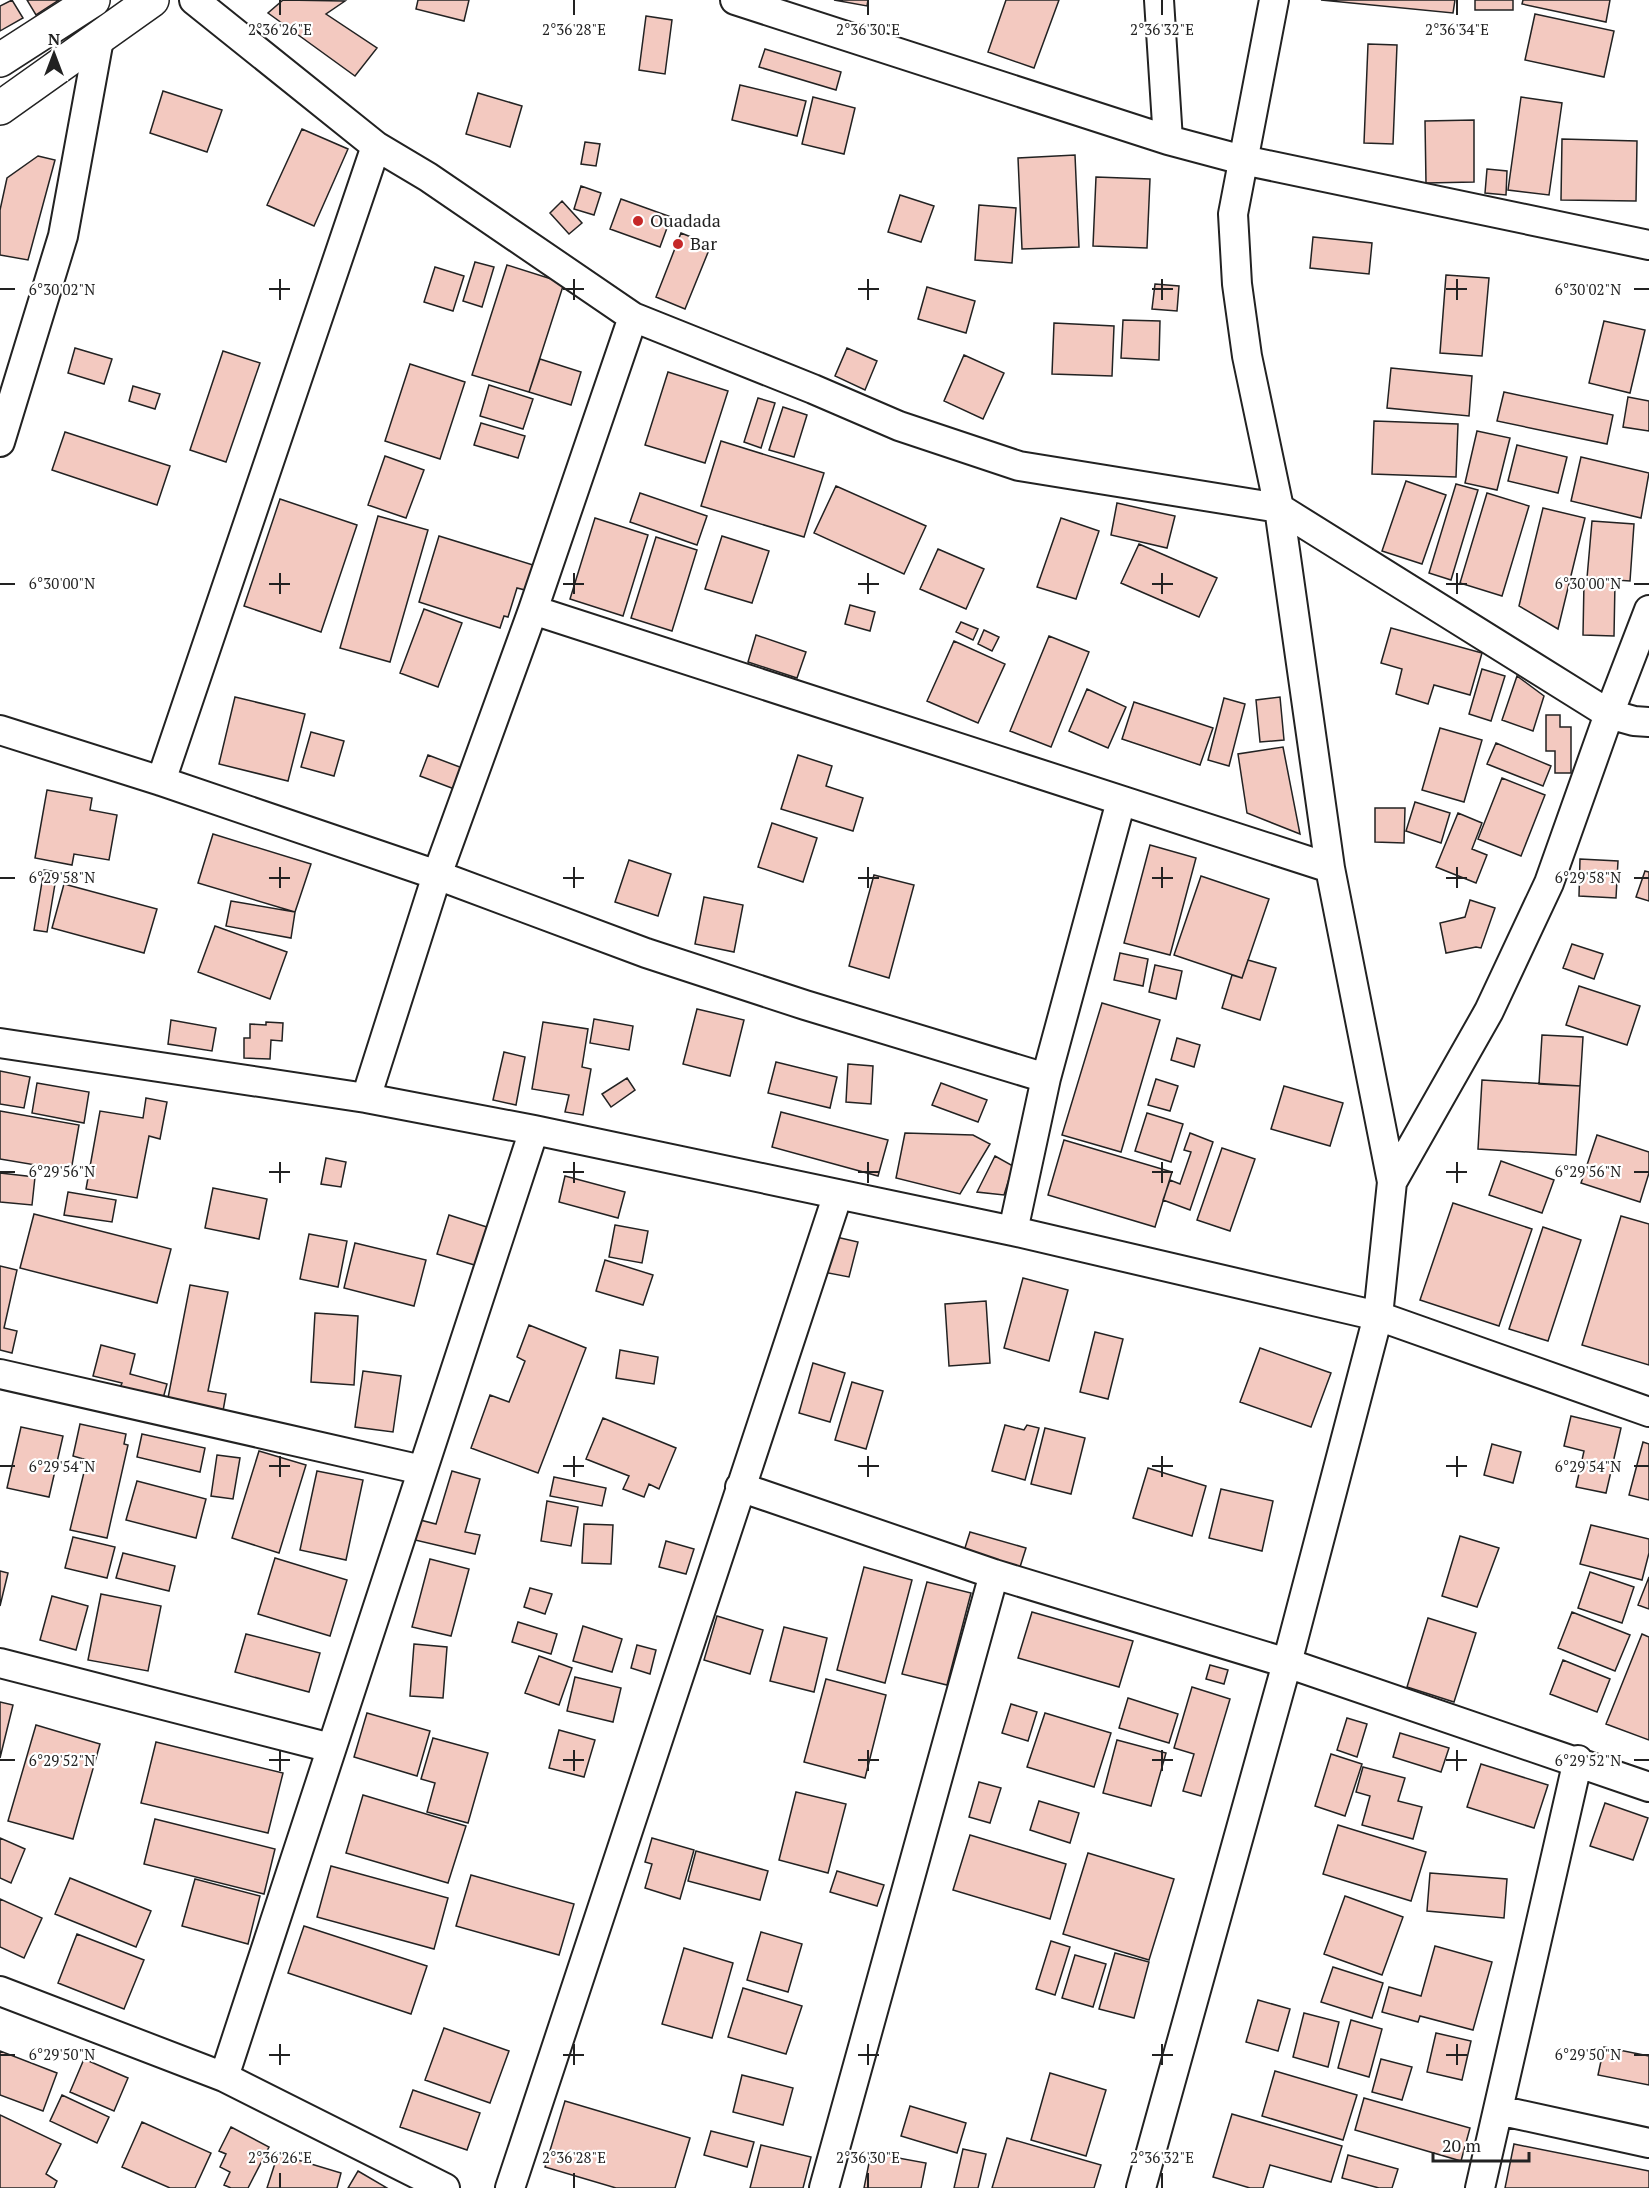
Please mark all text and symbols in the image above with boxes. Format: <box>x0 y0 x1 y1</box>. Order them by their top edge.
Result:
text: 2°36'26"E <box>248 19 312 39</box>
text: 2°36'28"E <box>542 19 606 39</box>
text: 2°36'30"E <box>836 19 900 39</box>
text: 2°36'32"E <box>1130 19 1194 39</box>
text: 2°36'34"E <box>1425 19 1489 39</box>
north arrow <box>24 24 84 84</box>
text: N <box>48 28 60 50</box>
place label: Ouadada <box>650 208 721 232</box>
marker: Ouadada <box>631 214 645 228</box>
place label: Bar <box>690 231 717 255</box>
marker: Bar <box>671 237 685 251</box>
text: 6°30'02"N <box>29 279 95 299</box>
text: 6°30'02"N <box>1555 279 1621 299</box>
text: 6°30'00"N <box>29 573 95 593</box>
text: 6°30'00"N <box>1555 573 1621 593</box>
text: 6°29'58"N <box>29 867 95 887</box>
text: 6°29'58"N <box>1555 867 1621 887</box>
text: 6°29'56"N <box>29 1161 95 1181</box>
text: 6°29'56"N <box>1555 1161 1621 1181</box>
text: 6°29'54"N <box>29 1456 95 1476</box>
text: 6°29'54"N <box>1555 1456 1621 1476</box>
text: 6°29'52"N <box>29 1750 95 1770</box>
text: 6°29'52"N <box>1555 1750 1621 1770</box>
text: 6°29'50"N <box>29 2044 95 2064</box>
text: 6°29'50"N <box>1555 2044 1621 2064</box>
scale bar <box>1433 2125 1529 2163</box>
text: 20 m <box>1442 2133 1482 2157</box>
text: 2°36'26"E <box>248 2147 312 2167</box>
text: 2°36'28"E <box>542 2147 606 2167</box>
text: 2°36'30"E <box>836 2147 900 2167</box>
text: 2°36'32"E <box>1130 2147 1194 2167</box>

